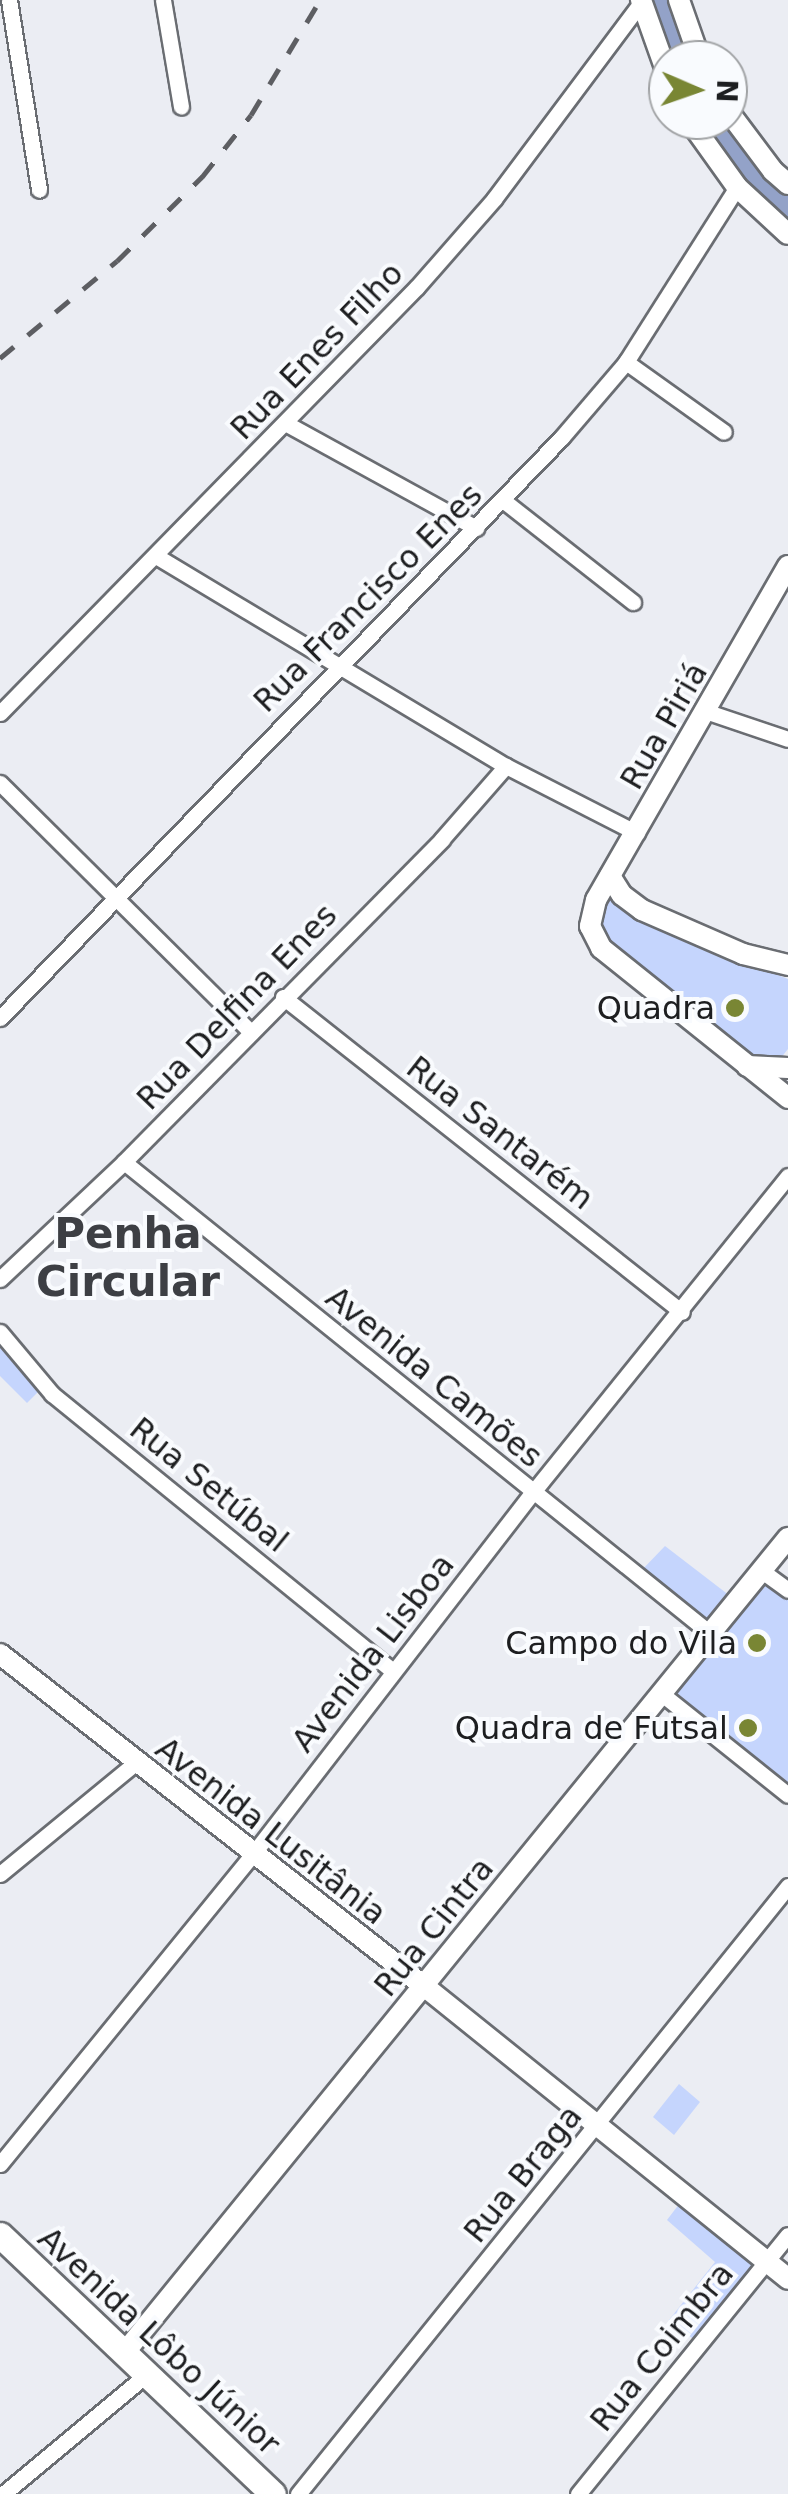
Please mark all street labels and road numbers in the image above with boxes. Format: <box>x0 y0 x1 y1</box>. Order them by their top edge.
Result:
street label: Rua Enes Filho <box>223 254 411 448</box>
street label: Rua Francisco Enes <box>246 476 490 720</box>
street label: Rua Piriá <box>612 656 716 796</box>
street label: Rua Delfina Enes <box>129 896 345 1118</box>
street label: Rua Santarém <box>399 1048 601 1218</box>
street label: Avenida Camões <box>318 1278 550 1476</box>
street label: Rua Setúbal <box>122 1410 296 1560</box>
street label: Avenida Lisboa <box>284 1546 462 1760</box>
street label: Avenida Lusitânia <box>148 1729 394 1933</box>
street label: Rua Cintra <box>366 1850 502 2004</box>
street label: Rua Braga <box>456 2098 590 2250</box>
street label: Avenida Lôbo Júnior <box>30 2219 288 2463</box>
street label: Rua Coimbra <box>582 2255 742 2439</box>

